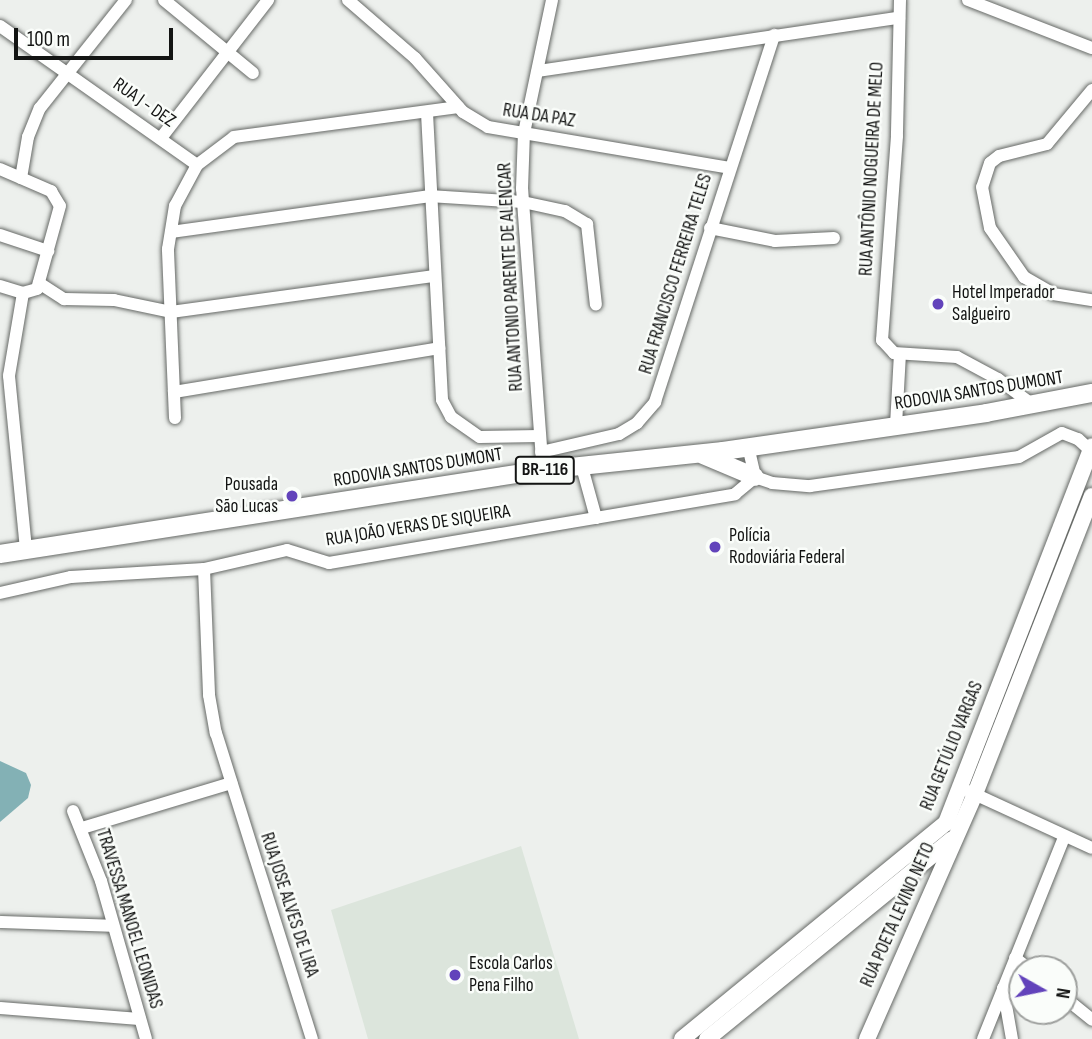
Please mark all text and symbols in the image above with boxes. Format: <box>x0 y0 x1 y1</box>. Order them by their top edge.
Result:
scale bar <box>18 14 177 58</box>
text: 100 m <box>27 27 70 52</box>
street label: RUA ANTÔNIO NOGUEIRA DE MELO <box>855 61 889 277</box>
street label: RUA J - DEZ <box>108 73 180 133</box>
street label: RUA DA PAZ <box>501 99 577 133</box>
street label: RUA ANTONIO PARENTE DE ALENCAR <box>494 162 528 392</box>
street label: RUA FRANCISCO FERREIRA TELES <box>635 171 717 377</box>
place label: Hotel Imperador Salgueiro <box>952 282 1055 326</box>
marker: Hotel Imperador Salgueiro <box>930 296 946 312</box>
street label: RODOVIA SANTOS DUMONT <box>893 366 1065 416</box>
street label: RODOVIA SANTOS DUMONT <box>332 443 504 493</box>
road number: BR-116 <box>514 456 576 484</box>
place label: Pousada São Lucas <box>215 474 278 518</box>
marker: Pousada São Lucas <box>284 488 300 504</box>
street label: RUA JOÃO VERAS DE SIQUEIRA <box>324 500 512 552</box>
place label: Polícia Rodoviária Federal <box>729 525 845 569</box>
marker: Polícia Rodoviária Federal <box>707 539 723 555</box>
street label: RUA GETÚLIO VARGAS <box>916 678 988 814</box>
street label: TRAVESSA MANOEL LEONIDAS <box>91 826 167 1012</box>
street label: RUA JOSE ALVES DE LIRA <box>255 830 323 980</box>
street label: RUA POETA LEVINO NETO <box>856 839 940 991</box>
place label: Escola Carlos Pena Filho <box>469 953 553 997</box>
north arrow <box>1008 955 1078 1025</box>
marker: Escola Carlos Pena Filho <box>447 967 463 983</box>
text: N <box>1050 986 1074 1000</box>

